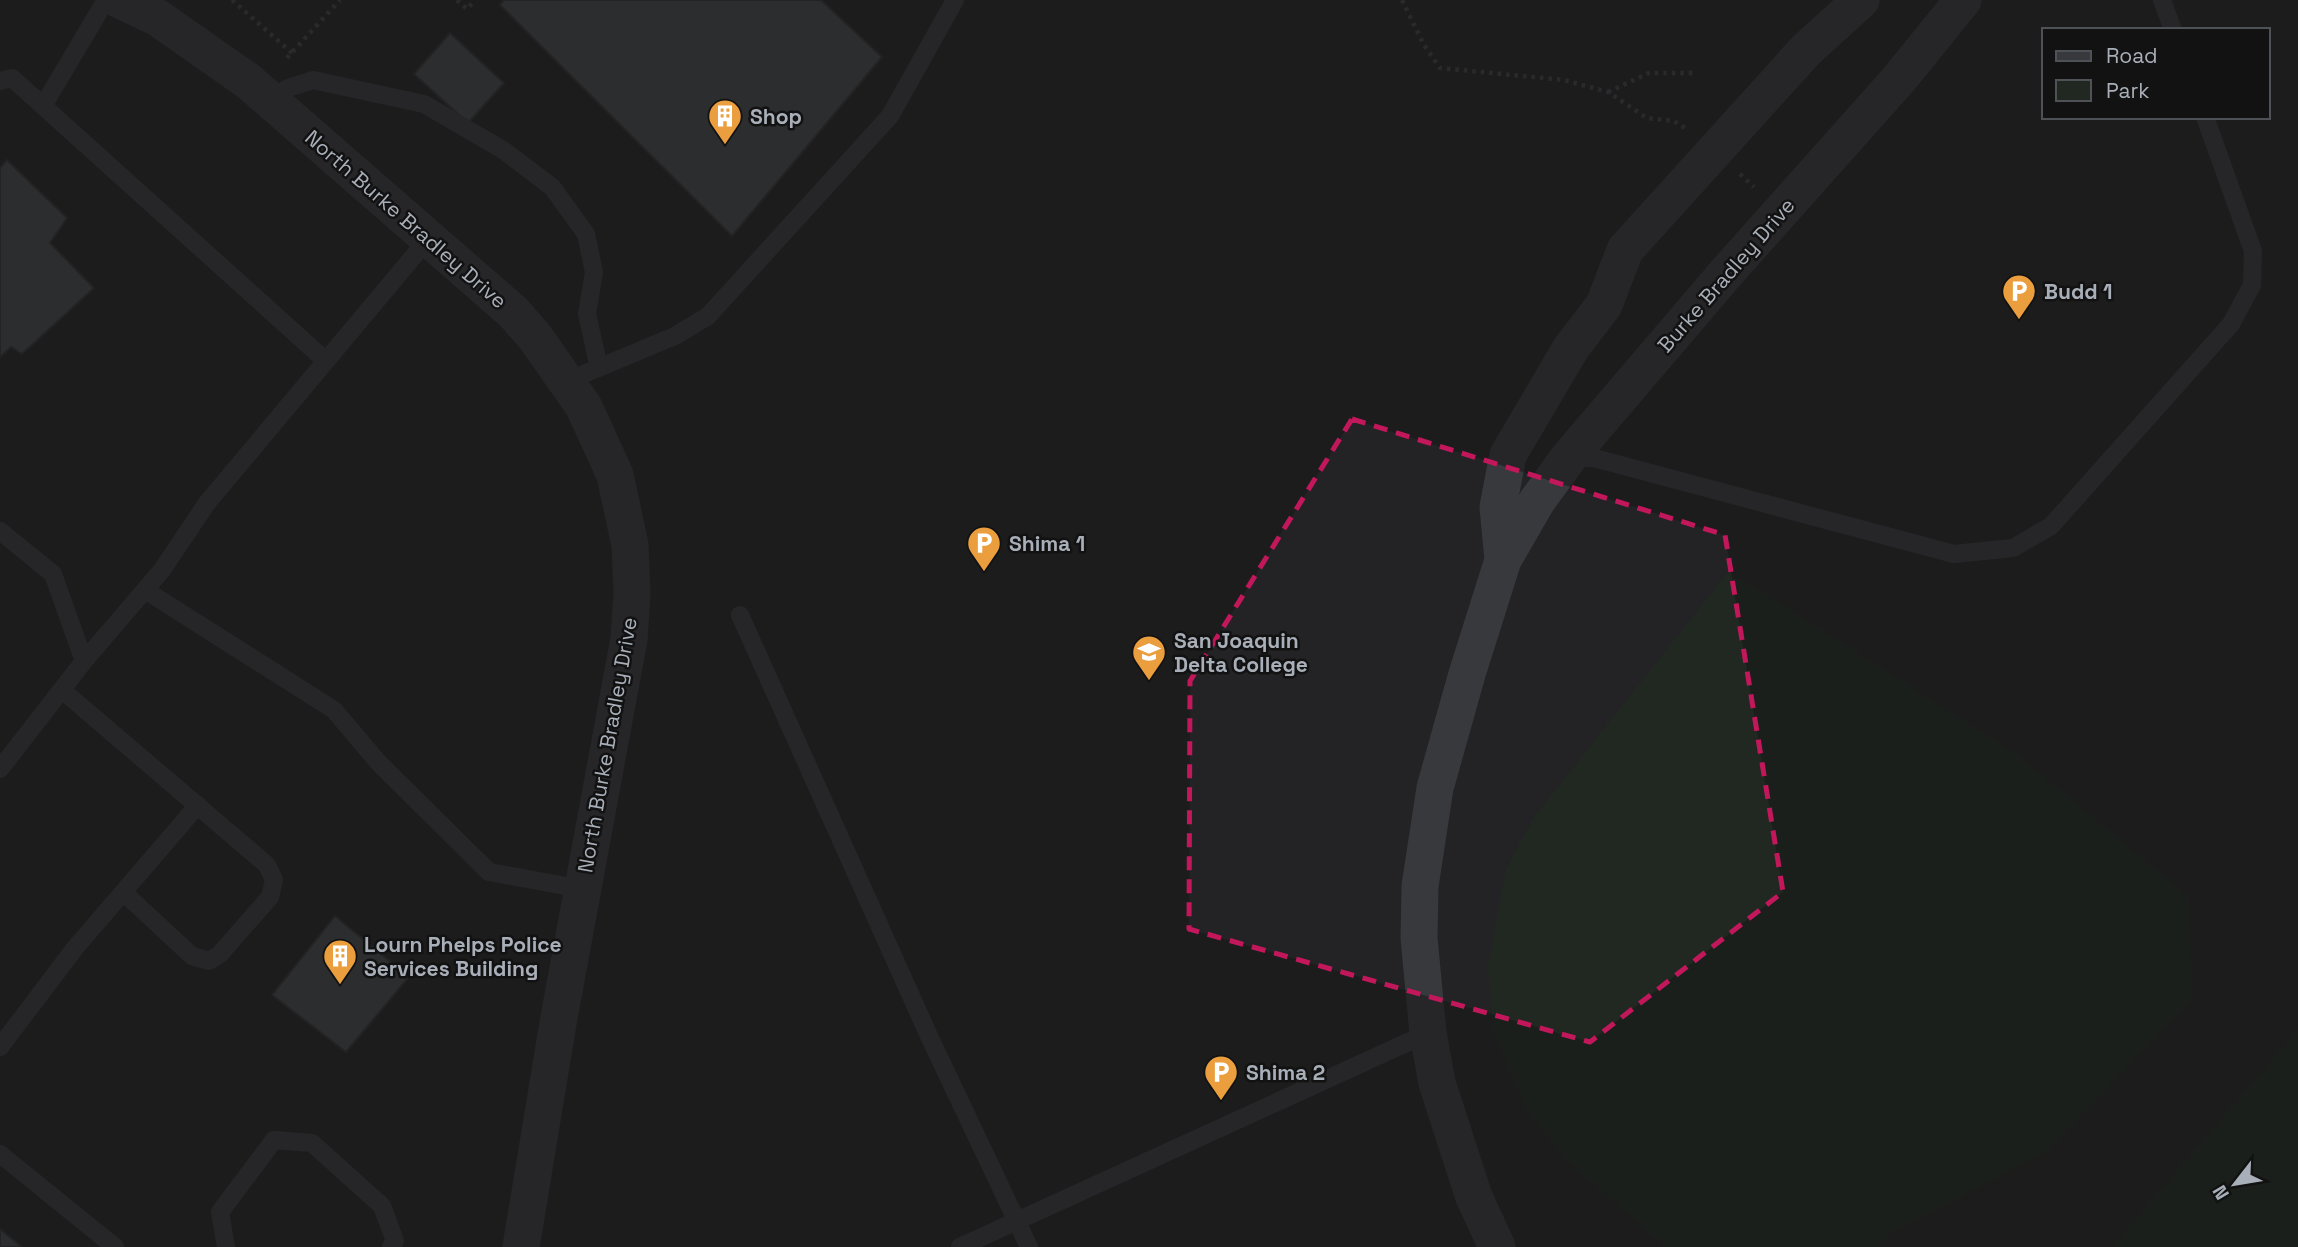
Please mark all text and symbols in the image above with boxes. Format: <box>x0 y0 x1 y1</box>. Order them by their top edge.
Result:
legend <box>2042 28 2270 119</box>
text: Road <box>2106 42 2158 69</box>
text: Park <box>2106 77 2150 104</box>
building icon: Shop <box>706 97 744 146</box>
place label: Shop <box>750 103 802 130</box>
street label: North Burke Bradley Drive <box>299 124 513 314</box>
street label: Burke Bradley Drive <box>1651 192 1801 358</box>
parking icon: Budd 1 <box>2000 272 2038 321</box>
place label: Budd 1 <box>2044 278 2113 305</box>
parking icon: Shima 1 <box>965 524 1003 573</box>
place label: Shima 1 <box>1009 530 1085 557</box>
street label: North Burke Bradley Drive <box>571 615 643 875</box>
place label: San Joaquin Delta College <box>1174 627 1308 678</box>
school or university icon: San Joaquin Delta College <box>1130 633 1168 682</box>
place label: Lourn Phelps Police Services Building <box>364 931 562 982</box>
building icon: Lourn Phelps Police Services Building <box>321 937 359 986</box>
parking icon: Shima 2 <box>1202 1053 1240 1102</box>
place label: Shima 2 <box>1246 1059 1325 1086</box>
north arrow <box>2200 1149 2270 1219</box>
text: N <box>2207 1181 2235 1204</box>

